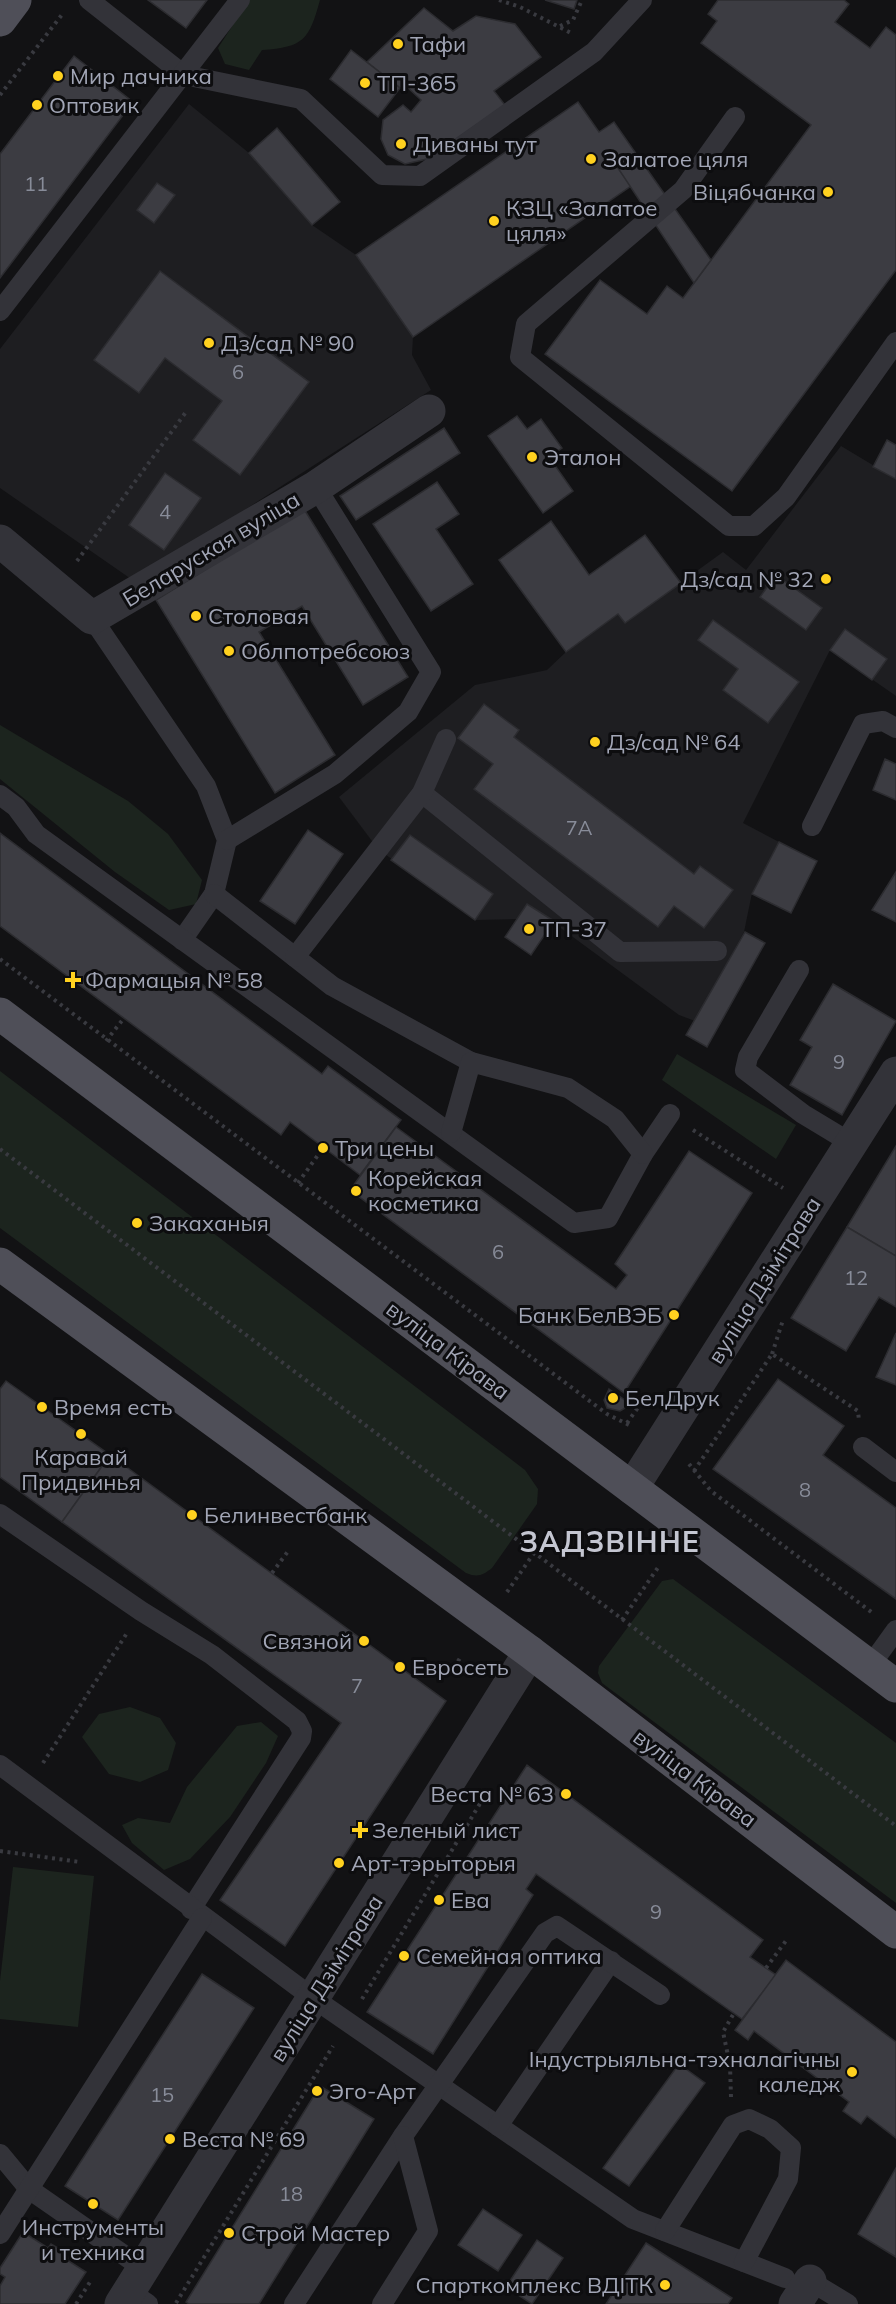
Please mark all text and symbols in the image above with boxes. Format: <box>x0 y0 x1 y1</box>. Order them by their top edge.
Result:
place label: Тафи <box>410 30 466 58</box>
marker: Тафи <box>391 37 405 51</box>
place label: Мир дачника <box>70 62 212 90</box>
marker: Мир дачника <box>51 69 65 83</box>
place label: ТП-365 <box>377 69 456 97</box>
marker: ТП-365 <box>358 76 372 90</box>
place label: Оптовик <box>49 91 139 119</box>
marker: Оптовик <box>30 98 44 112</box>
place label: Диваны тут <box>413 130 537 158</box>
marker: Диваны тут <box>394 137 408 151</box>
place label: Залатое цяля <box>603 145 748 173</box>
marker: Залатое цяля <box>584 152 598 166</box>
house number: 11 <box>24 171 48 196</box>
place label: Віцябчанка <box>693 178 816 206</box>
marker: Віцябчанка <box>821 185 835 199</box>
place label: КЗЦ «Залатое цяля» <box>506 194 658 247</box>
marker: КЗЦ «Залатое цяля» <box>487 214 501 228</box>
place label: Дз/сад № 90 <box>221 329 354 357</box>
marker: Дз/сад № 90 <box>202 336 216 350</box>
house number: 6 <box>232 359 244 384</box>
place label: Эталон <box>544 443 621 471</box>
marker: Эталон <box>525 450 539 464</box>
street label: Беларуская вуліца <box>117 485 305 613</box>
house number: 4 <box>159 499 171 524</box>
place label: Дз/сад № 32 <box>681 565 814 593</box>
marker: Дз/сад № 32 <box>819 572 833 586</box>
place label: Столовая <box>208 602 309 630</box>
marker: Столовая <box>189 609 203 623</box>
place label: Облпотребсоюз <box>241 637 410 665</box>
marker: Облпотребсоюз <box>222 644 236 658</box>
place label: Дз/сад № 64 <box>607 728 740 756</box>
marker: Дз/сад № 64 <box>588 735 602 749</box>
house number: 7А <box>566 815 593 840</box>
place label: ТП-37 <box>541 915 607 943</box>
marker: ТП-37 <box>522 922 536 936</box>
place label: Фармацыя № 58 <box>85 966 263 994</box>
marker: Фармацыя № 58 <box>66 973 80 987</box>
house number: 9 <box>833 1049 845 1074</box>
place label: Три цены <box>335 1134 434 1162</box>
marker: Три цены <box>316 1141 330 1155</box>
place label: Корейская косметика <box>368 1164 482 1217</box>
marker: Корейская косметика <box>349 1184 363 1198</box>
street label: вуліца Дзімітрава <box>701 1191 827 1369</box>
place label: Закаханыя <box>149 1209 269 1237</box>
marker: Закаханыя <box>130 1216 144 1230</box>
house number: 6 <box>492 1239 504 1264</box>
house number: 12 <box>844 1265 868 1290</box>
street label: вуліца Кірава <box>381 1295 515 1405</box>
place label: Банк БелВЭБ <box>518 1301 662 1329</box>
marker: Банк БелВЭБ <box>667 1308 681 1322</box>
place label: БелДрук <box>625 1384 720 1412</box>
marker: БелДрук <box>606 1391 620 1405</box>
place label: Время есть <box>54 1393 173 1421</box>
marker: Время есть <box>35 1400 49 1414</box>
marker: Каравай Придвинья <box>74 1427 88 1441</box>
place label: Каравай Придвинья <box>21 1443 141 1496</box>
house number: 8 <box>799 1477 811 1502</box>
place label: Белинвестбанк <box>204 1501 367 1529</box>
marker: Белинвестбанк <box>185 1508 199 1522</box>
district label: ЗАДЗВІННЕ <box>520 1524 700 1559</box>
place label: Связной <box>262 1627 352 1655</box>
marker: Связной <box>357 1634 371 1648</box>
place label: Евросеть <box>412 1653 509 1681</box>
marker: Евросеть <box>393 1660 407 1674</box>
house number: 7 <box>351 1673 363 1698</box>
street label: вуліца Кірава <box>628 1723 762 1833</box>
place label: Веста № 63 <box>431 1780 554 1808</box>
marker: Веста № 63 <box>559 1787 573 1801</box>
place label: Зеленый лист <box>372 1816 519 1844</box>
marker: Зеленый лист <box>353 1823 367 1837</box>
place label: Арт-тэрыторыя <box>351 1849 516 1877</box>
marker: Арт-тэрыторыя <box>332 1856 346 1870</box>
place label: Ева <box>451 1886 490 1914</box>
street label: вуліца Дзімітрава <box>263 1889 389 2067</box>
marker: Ева <box>432 1893 446 1907</box>
house number: 9 <box>650 1899 662 1924</box>
place label: Семейная оптика <box>416 1942 602 1970</box>
marker: Семейная оптика <box>397 1949 411 1963</box>
place label: Індустрыяльна-тэхналагічны каледж <box>529 2045 840 2098</box>
marker: Індустрыяльна-тэхналагічны каледж <box>845 2065 859 2079</box>
place label: Эго-Арт <box>329 2077 416 2105</box>
house number: 15 <box>150 2082 174 2107</box>
marker: Эго-Арт <box>310 2084 324 2098</box>
place label: Веста № 69 <box>182 2125 305 2153</box>
marker: Веста № 69 <box>163 2132 177 2146</box>
house number: 18 <box>279 2181 303 2206</box>
marker: Инструменты и техника <box>86 2197 100 2211</box>
place label: Инструменты и техника <box>22 2213 164 2266</box>
place label: Строй Мастер <box>241 2219 390 2247</box>
marker: Строй Мастер <box>222 2226 236 2240</box>
place label: Спарткомплекс ВДІТК <box>416 2271 654 2299</box>
marker: Спарткомплекс ВДІТК <box>658 2278 672 2292</box>

